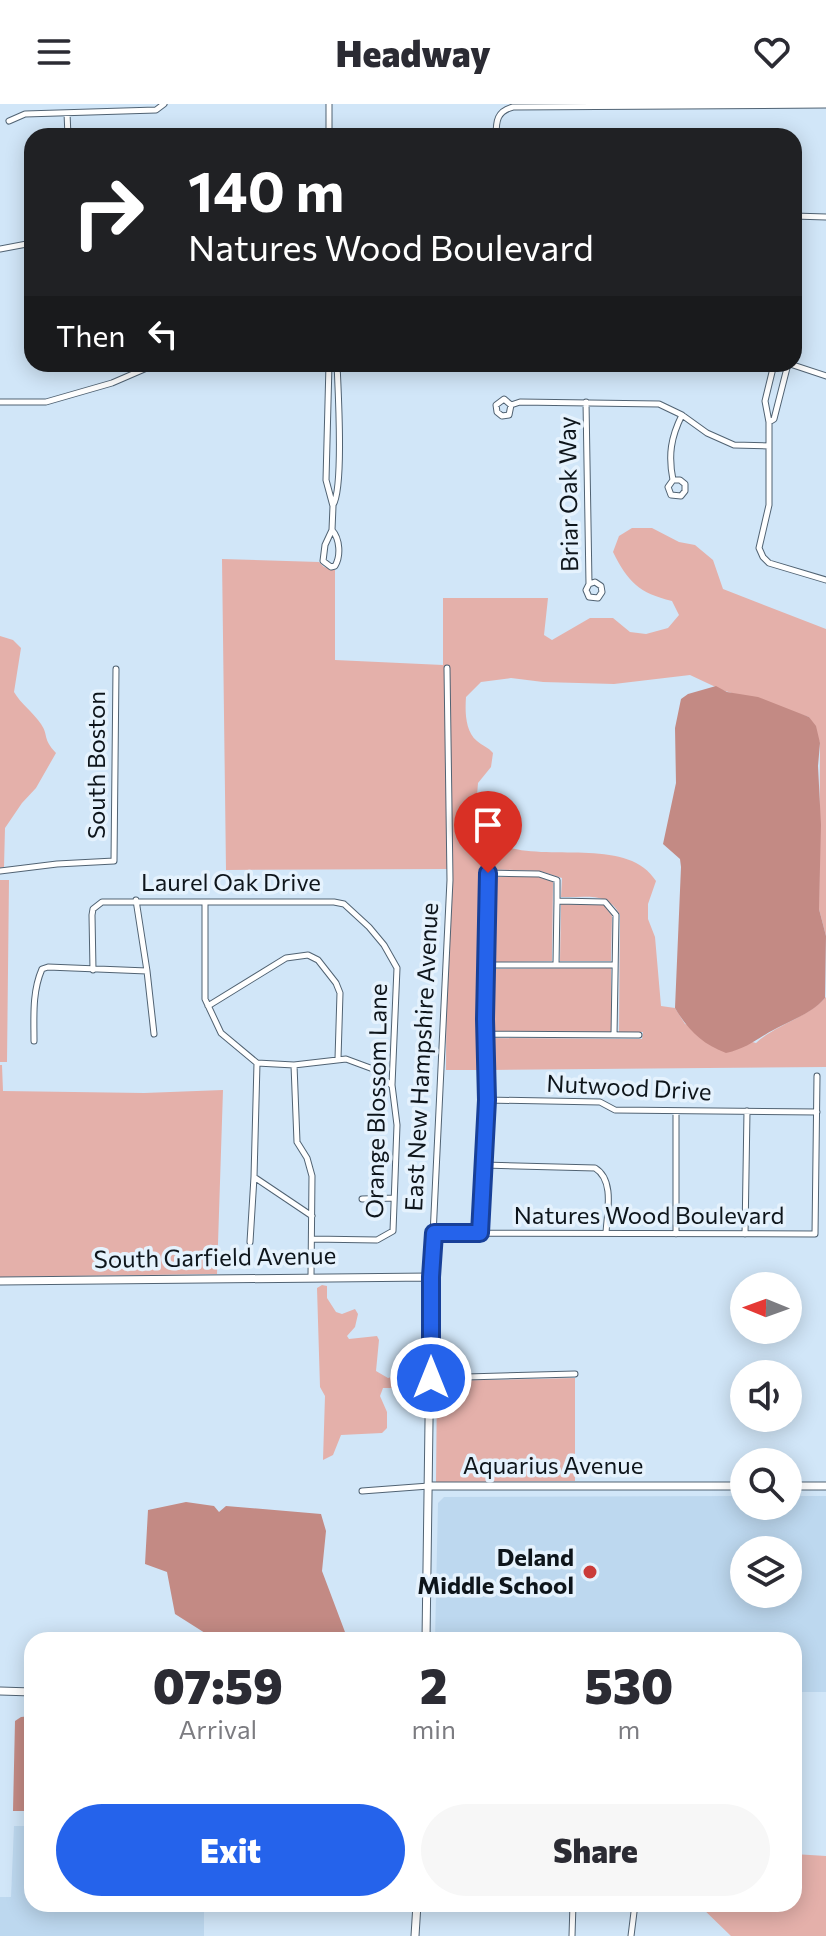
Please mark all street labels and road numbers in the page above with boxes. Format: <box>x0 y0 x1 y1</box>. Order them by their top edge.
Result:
street label: Briar Oak Way <box>552 416 583 572</box>
street label: South Boston <box>81 691 110 839</box>
street label: Laurel Oak Drive <box>141 867 321 896</box>
street label: East New Hampshire Avenue <box>398 902 443 1212</box>
street label: Orange Blossom Lane <box>359 983 392 1219</box>
street label: Nutwood Drive <box>546 1068 712 1105</box>
street label: Natures Wood Boulevard <box>514 1200 784 1229</box>
street label: South Garfield Avenue <box>93 1240 337 1273</box>
street label: Aquarius Avenue <box>463 1450 643 1479</box>

